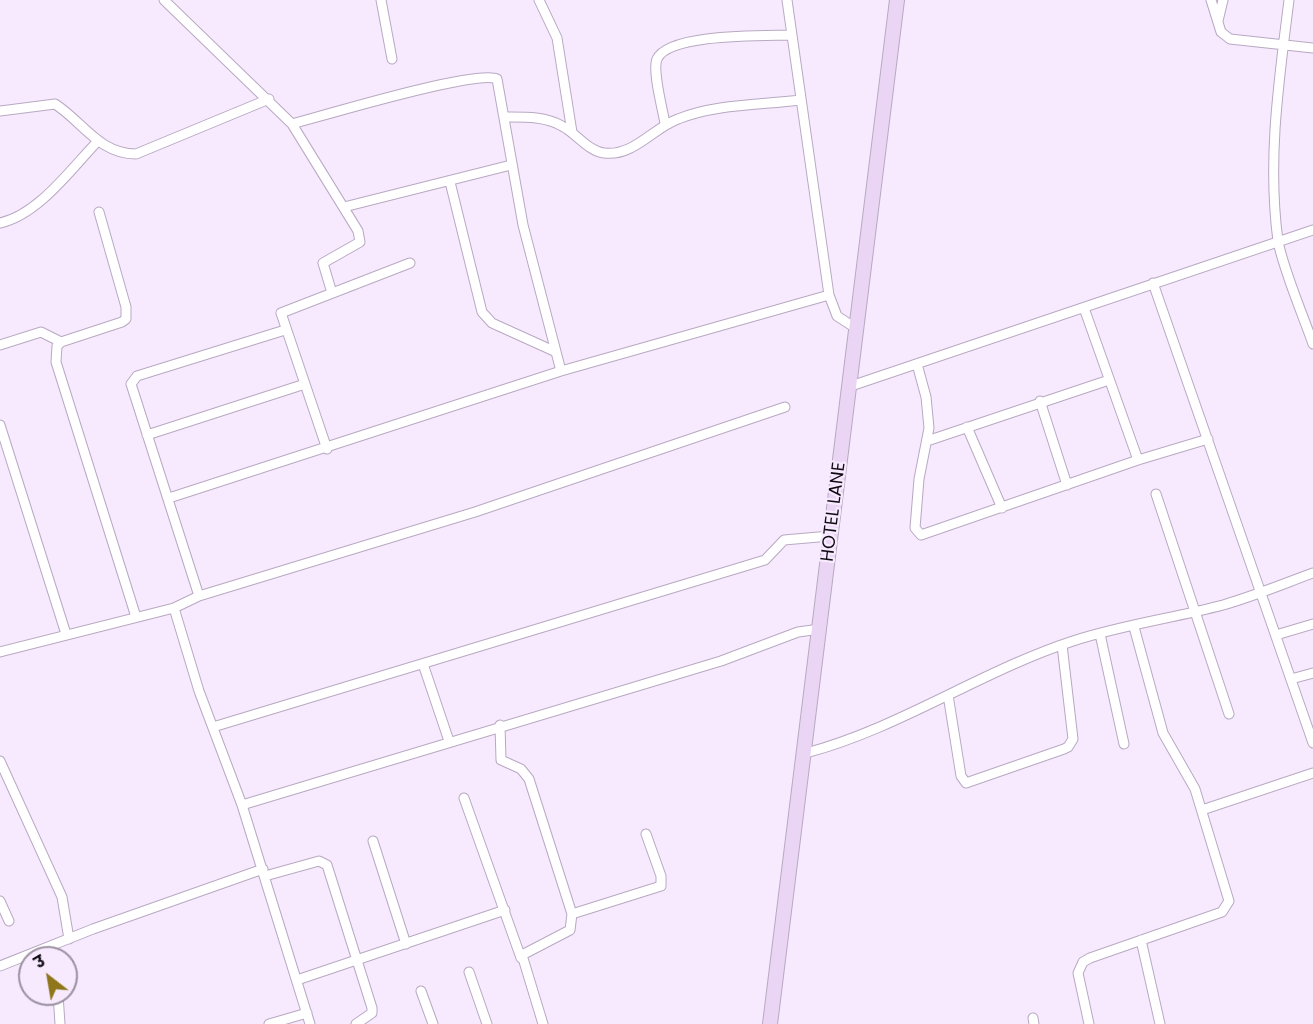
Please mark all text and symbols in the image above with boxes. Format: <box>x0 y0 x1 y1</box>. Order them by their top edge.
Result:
street label: HOTEL LANE <box>817 461 851 563</box>
north arrow <box>18 946 78 1006</box>
text: उ <box>30 950 49 974</box>

